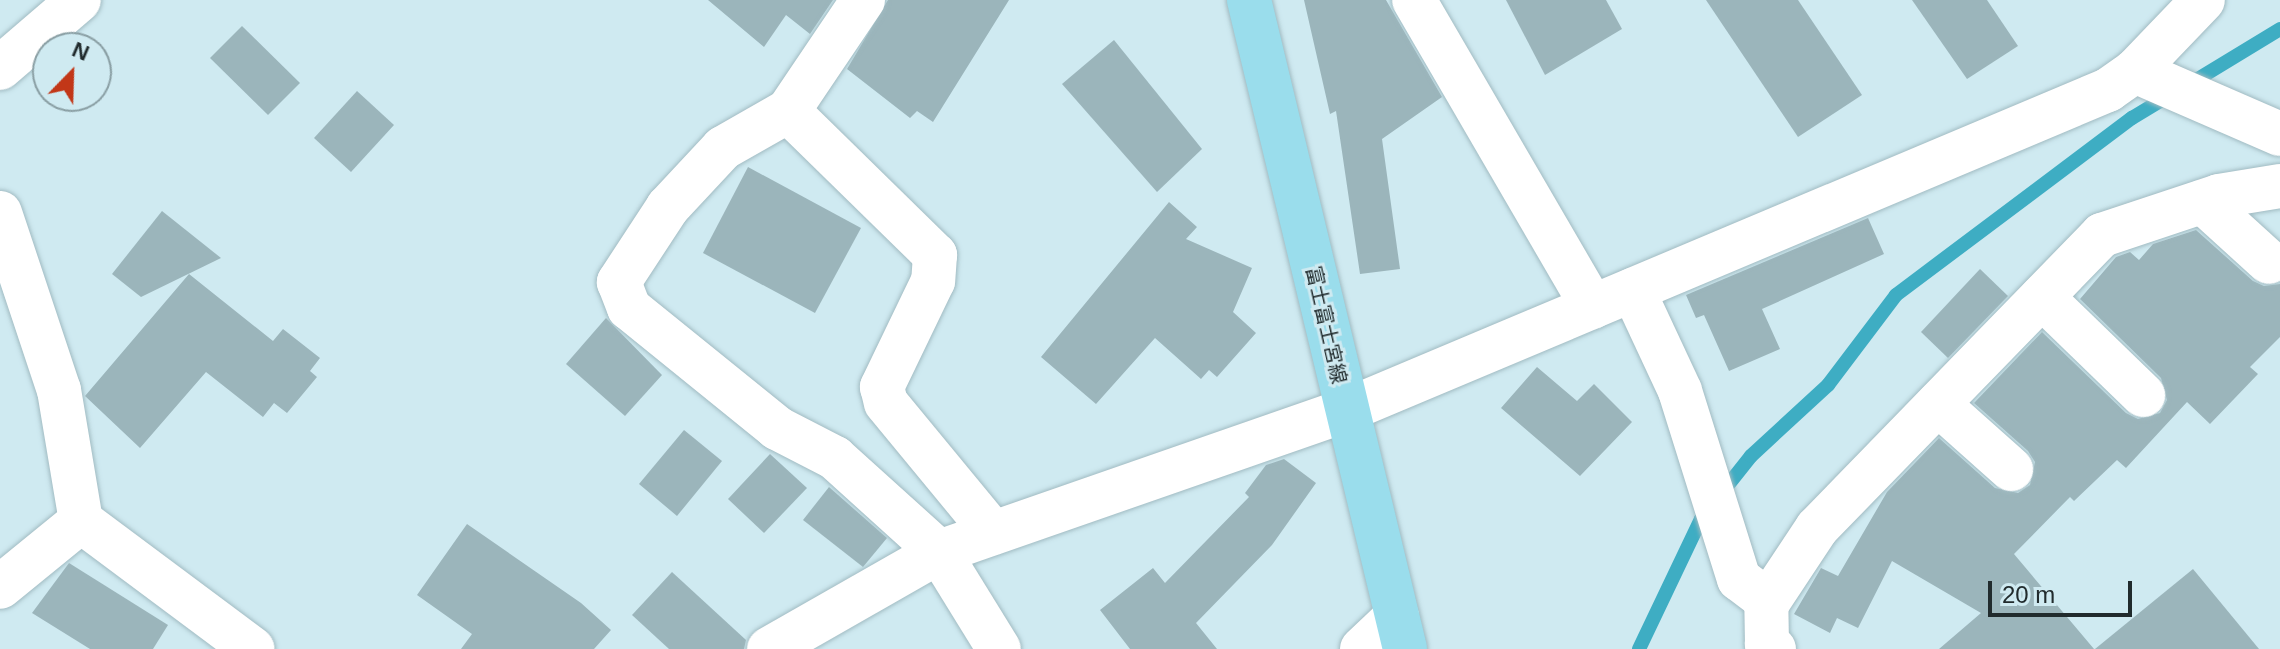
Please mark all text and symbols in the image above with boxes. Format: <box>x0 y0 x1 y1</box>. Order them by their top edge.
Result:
north arrow <box>32 32 112 112</box>
text: N <box>69 37 93 66</box>
street label: 富士富士宮線 <box>1301 264 1351 386</box>
scale bar <box>1992 565 2136 615</box>
text: 20 m <box>2002 581 2055 608</box>

